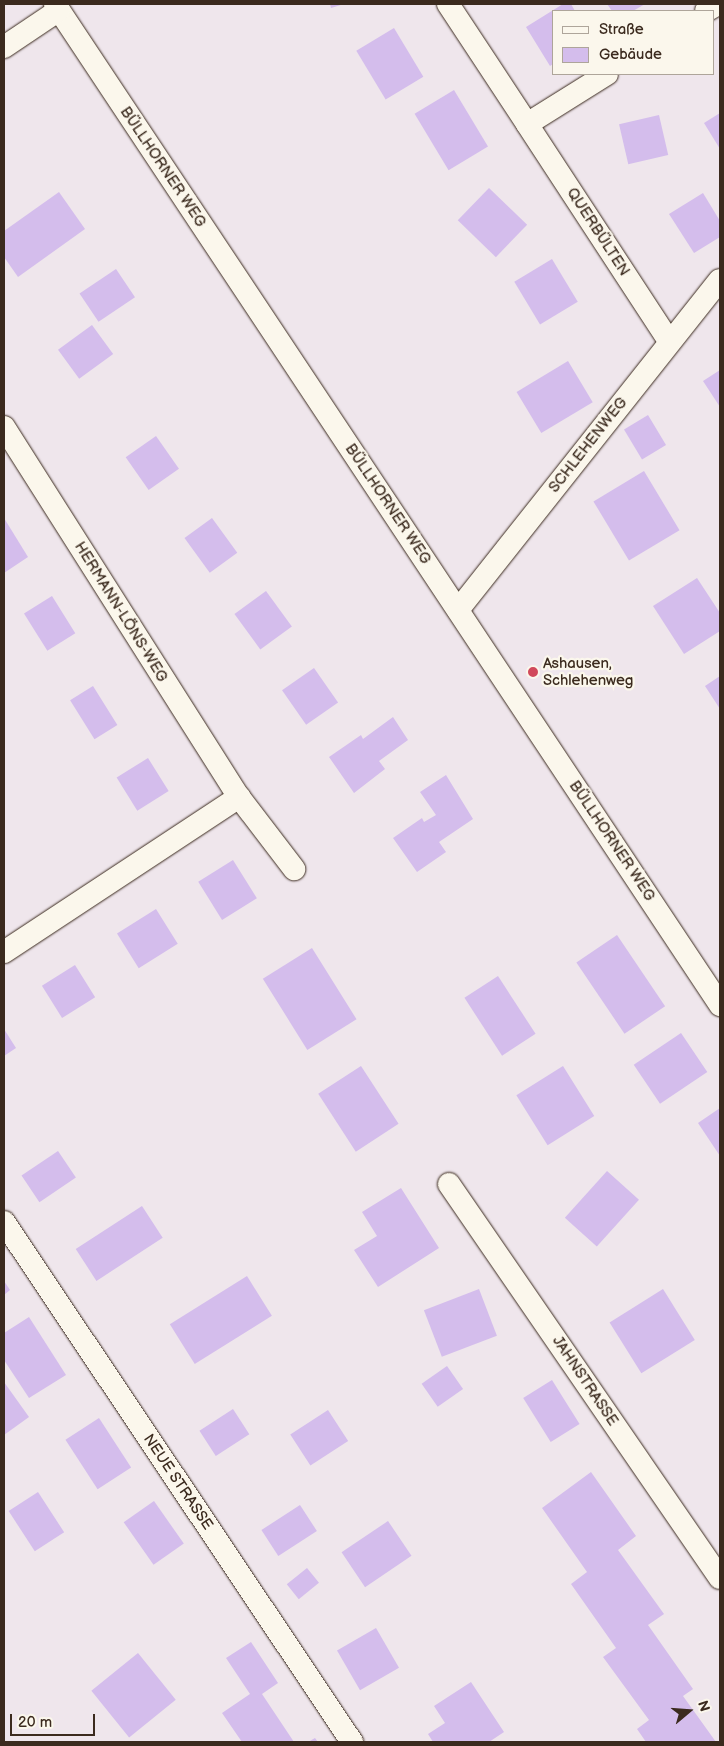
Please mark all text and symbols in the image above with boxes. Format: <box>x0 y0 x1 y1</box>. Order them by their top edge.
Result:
legend <box>552 10 714 75</box>
text: Straße <box>599 20 644 39</box>
text: Gebäude <box>599 45 662 64</box>
street label: BÜLLHORNER WEG <box>116 103 210 231</box>
street label: QUERBÜLTEN <box>563 185 633 279</box>
street label: SCHLEHENWEG <box>545 394 631 496</box>
street label: BÜLLHORNER WEG <box>341 440 435 568</box>
street label: HERMANN-LÖNS-WEG <box>70 539 172 685</box>
place label: Ashausen, Schlehenweg <box>543 654 634 689</box>
marker: Ashausen, Schlehenweg <box>527 666 539 678</box>
street label: BÜLLHORNER WEG <box>565 777 659 905</box>
street label: JAHNSTRASSE <box>548 1333 622 1429</box>
street label: NEUE STRASSE <box>139 1431 217 1533</box>
north arrow <box>664 1686 714 1736</box>
text: N <box>694 1699 713 1714</box>
scale bar <box>12 1704 98 1736</box>
text: 20 m <box>18 1713 52 1732</box>

